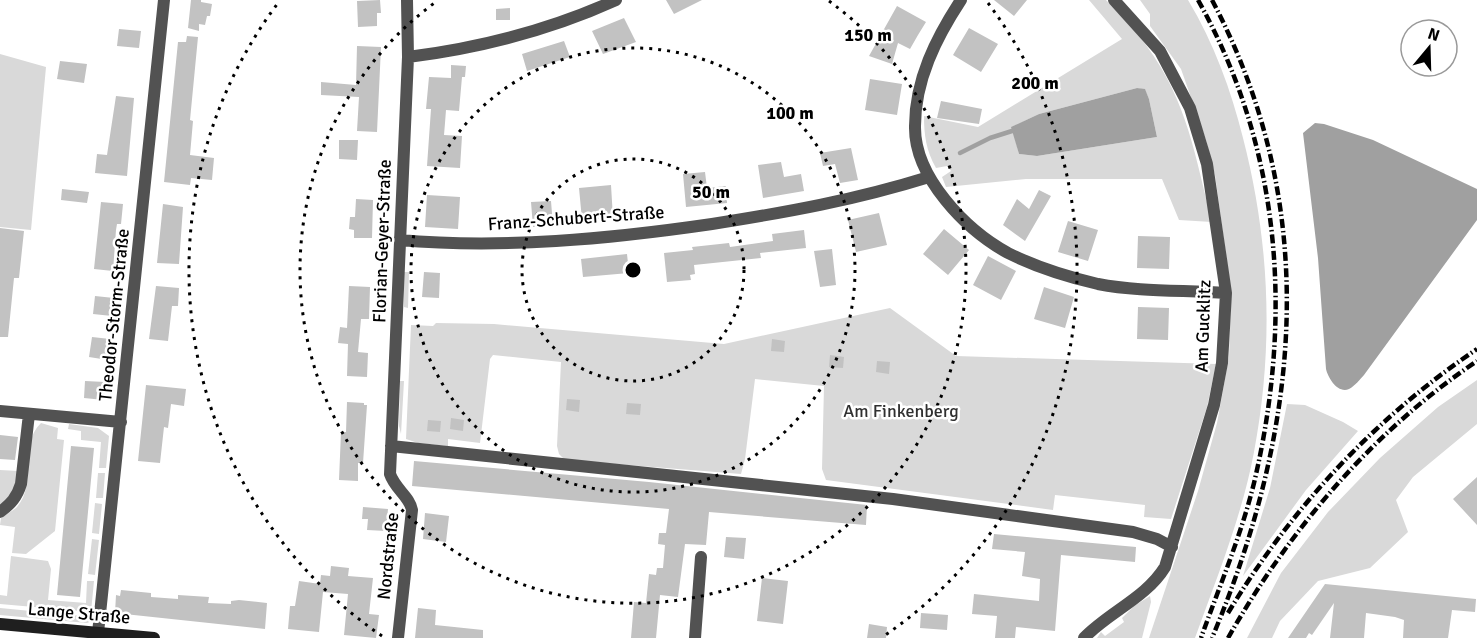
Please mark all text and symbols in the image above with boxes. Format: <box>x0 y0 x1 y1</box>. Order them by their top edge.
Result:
north arrow <box>1399 18 1459 78</box>
text: N <box>1425 23 1442 46</box>
text: 150 m <box>844 24 892 46</box>
text: 200 m <box>1011 72 1059 94</box>
text: 100 m <box>766 102 814 124</box>
street label: Florian-Geyer-Straße <box>368 159 396 323</box>
text: 50 m <box>692 181 730 203</box>
street label: Franz-Schubert-Straße <box>487 201 665 235</box>
street label: Theodor-Storm-Straße <box>94 227 134 403</box>
centre of rings <box>623 260 643 280</box>
street label: Am Gucklitz <box>1190 279 1216 373</box>
park label: Am Finkenberg <box>843 400 959 422</box>
street label: Nordstraße <box>372 511 404 601</box>
street label: Lange Straße <box>27 598 131 628</box>

